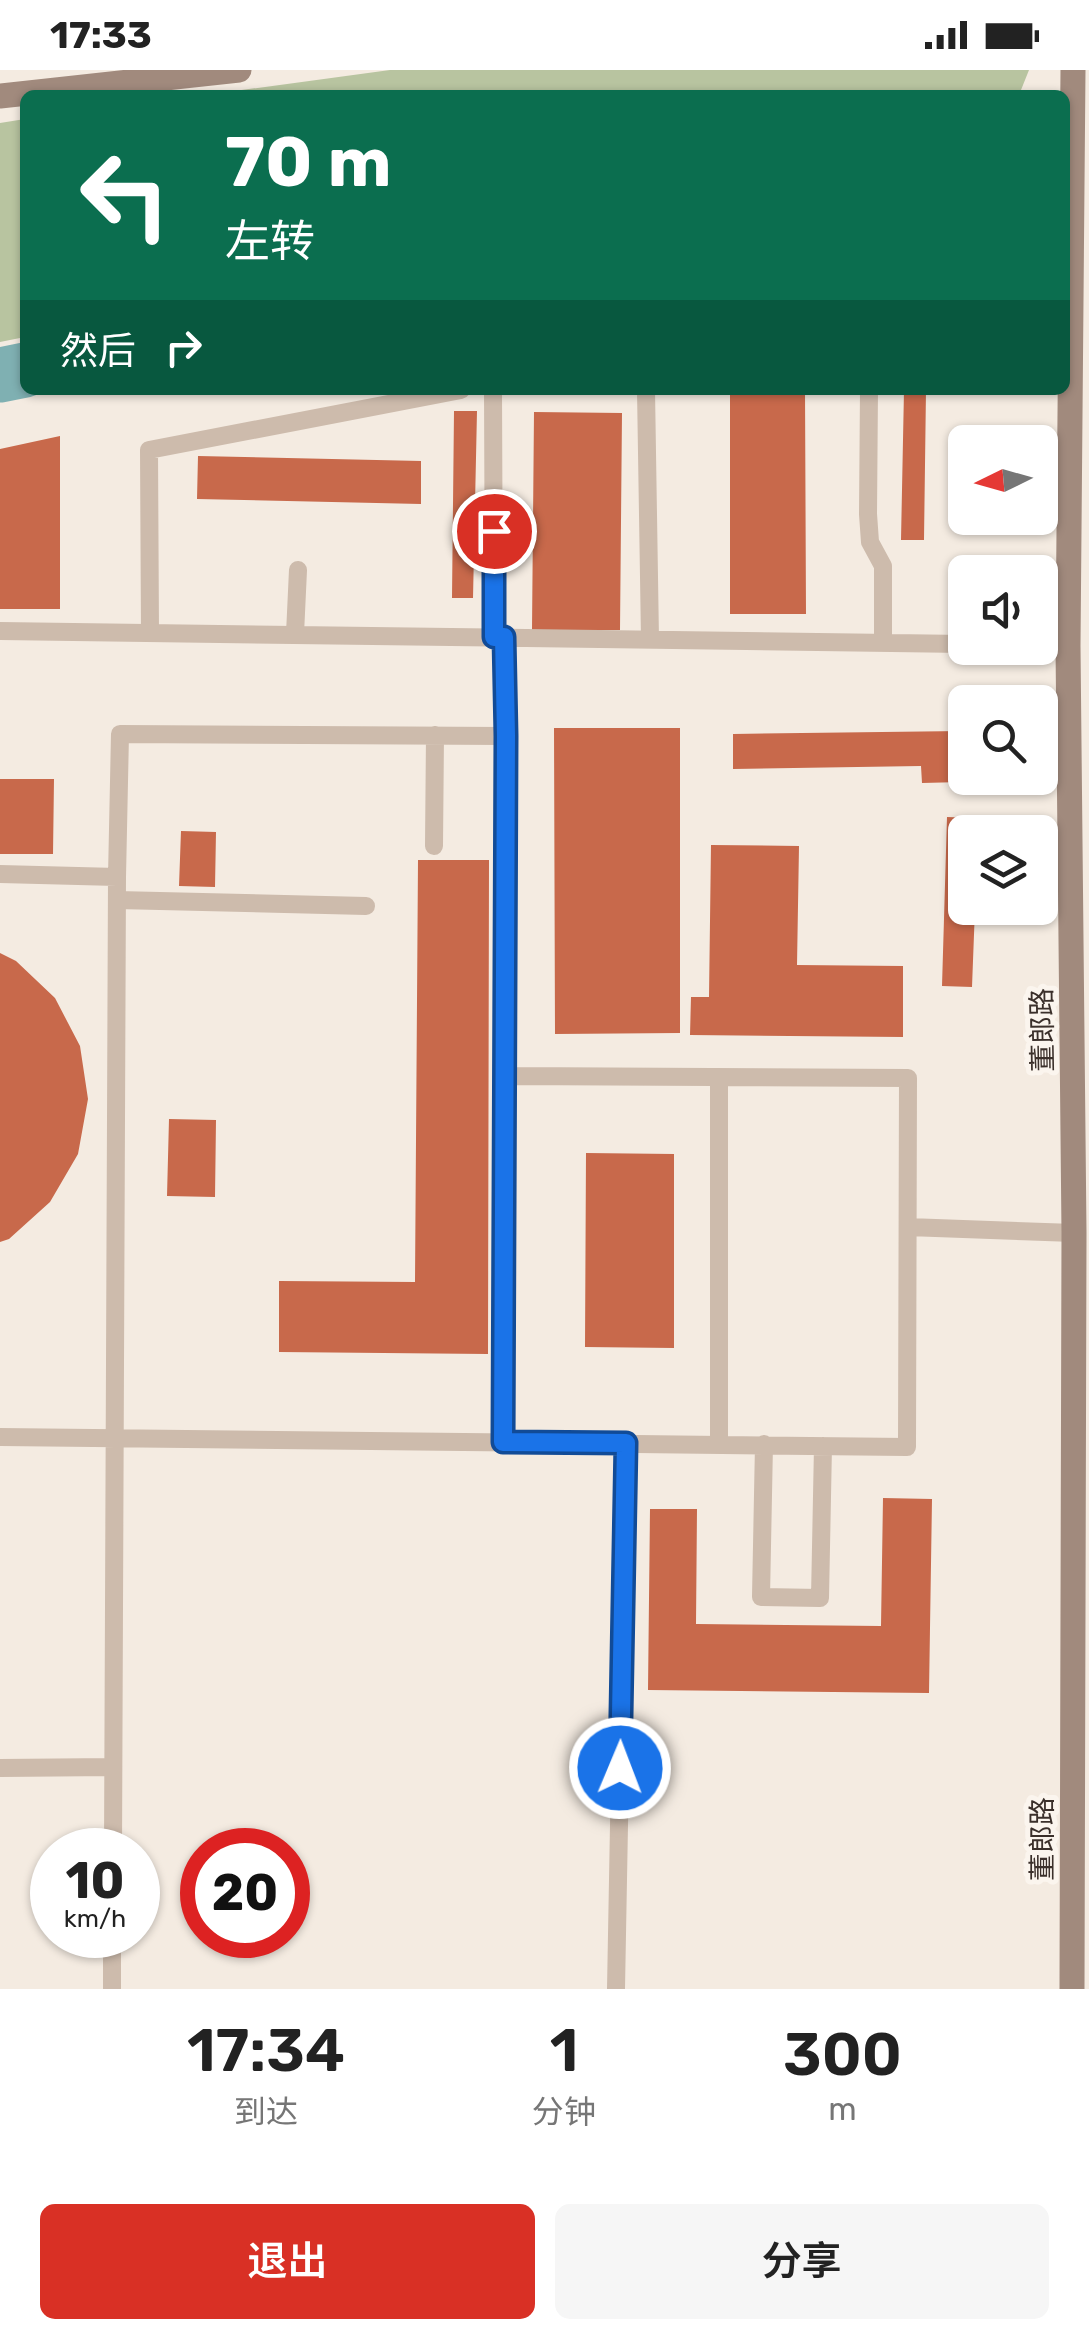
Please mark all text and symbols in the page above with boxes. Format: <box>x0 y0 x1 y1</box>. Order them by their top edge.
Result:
text: 17:33 <box>50 12 152 58</box>
text: 70 m <box>225 121 392 204</box>
icon: left <box>60 130 190 260</box>
text: 左转 <box>225 215 315 268</box>
icon: right <box>156 320 211 375</box>
text: 然后 <box>60 328 136 374</box>
north arrow <box>948 425 1058 535</box>
map controls <box>948 425 1058 925</box>
pin <box>452 489 537 574</box>
icon: arrive <box>467 504 522 559</box>
button: sound <box>948 555 1058 665</box>
button: search <box>948 685 1058 795</box>
button: layers <box>948 815 1058 925</box>
street label: 董郎路 <box>1025 988 1060 1072</box>
position arrow <box>568 1716 672 1820</box>
street label: 董郎路 <box>1026 1797 1059 1881</box>
speed limit sign: 20 <box>180 1828 310 1958</box>
text: 10 <box>66 1851 124 1911</box>
text: km/h <box>64 1904 126 1933</box>
text: 17:34 <box>187 2015 345 2086</box>
text: 1 <box>550 2015 578 2086</box>
text: 300 <box>783 2019 902 2090</box>
text: m <box>828 2090 857 2128</box>
text: 到达 <box>234 2093 298 2131</box>
text: 分钟 <box>532 2093 596 2131</box>
button: 退出 <box>40 2204 535 2319</box>
button: 分享 <box>555 2204 1049 2319</box>

